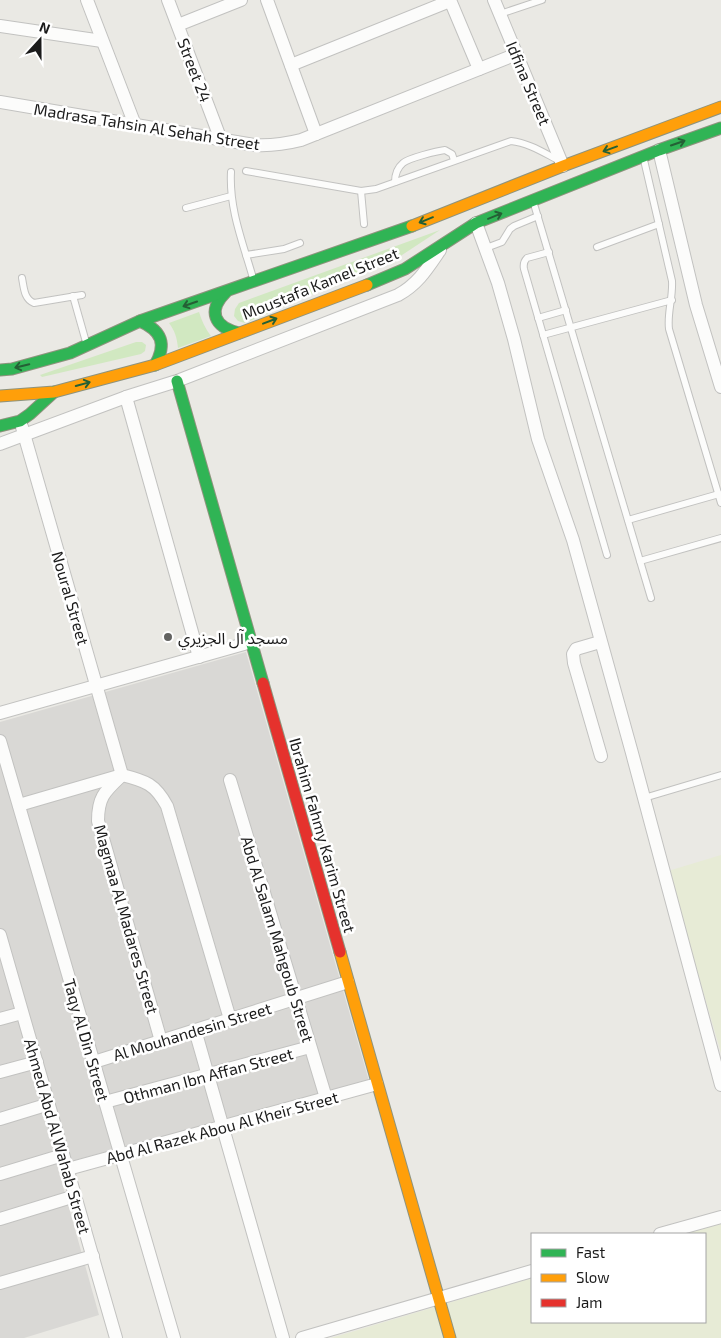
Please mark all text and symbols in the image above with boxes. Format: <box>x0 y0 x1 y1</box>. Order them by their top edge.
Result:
north arrow <box>15 15 65 65</box>
text: N <box>37 18 53 37</box>
street label: Street 24 <box>174 35 216 105</box>
street label: Idfina Street <box>503 38 555 128</box>
street label: Madrasa Tahsin Al Sehah Street <box>33 99 261 153</box>
one-way arrow <box>670 138 686 147</box>
one-way arrow <box>603 145 618 154</box>
one-way arrow <box>487 210 502 220</box>
one-way arrow <box>419 216 434 226</box>
street label: Moustafa Kamel Street <box>239 243 401 323</box>
one-way arrow <box>183 300 198 309</box>
one-way arrow <box>261 316 277 325</box>
one-way arrow <box>14 362 30 372</box>
one-way arrow <box>74 379 90 388</box>
street label: Noural Street <box>48 549 94 647</box>
place label: مسجد آل الجزيري <box>178 628 288 650</box>
marker: مسجد آل الجزيري <box>162 631 174 643</box>
street label: Ibrahim Fahmy Karim Street <box>286 735 360 935</box>
street label: Magmaa Al Madares Street <box>91 822 163 1016</box>
street label: Abd Al Salam Mahgoub Street <box>238 834 318 1044</box>
street label: Taqy Al Din Street <box>60 976 114 1104</box>
street label: Al Mouhandesin Street <box>110 998 274 1064</box>
street label: Ahmed Abd Al Wahab Street <box>21 1036 95 1236</box>
street label: Othman Ibn Affan Street <box>121 1043 295 1107</box>
street label: Abd Al Razek Abou Al Kheir Street <box>104 1087 340 1167</box>
legend <box>531 1233 706 1323</box>
text: Fast <box>576 1243 606 1261</box>
text: Slow <box>576 1268 610 1286</box>
text: Jam <box>576 1293 602 1311</box>

